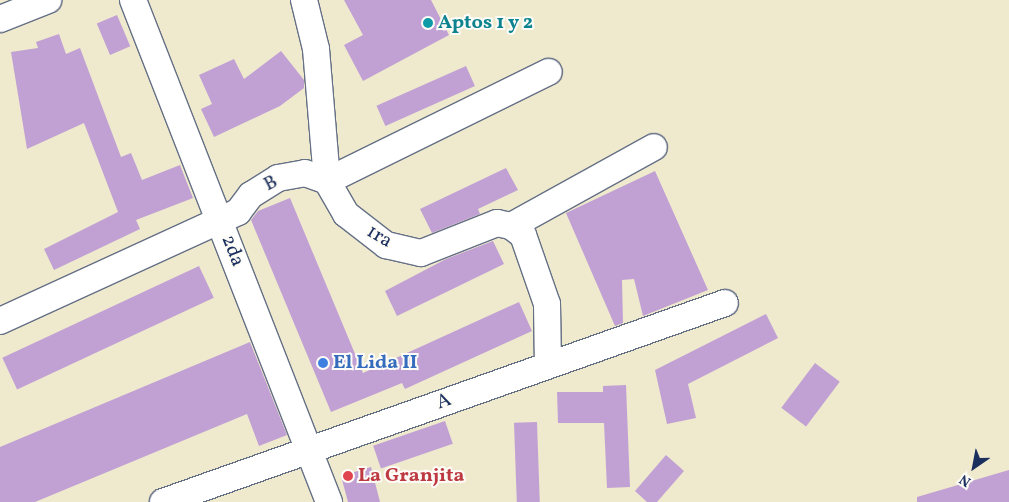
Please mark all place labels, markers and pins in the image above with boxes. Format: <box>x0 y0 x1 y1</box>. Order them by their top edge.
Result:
place label: Aptos 1 y 2 <box>438 11 534 35</box>
marker: Aptos 1 y 2 <box>422 17 434 29</box>
place label: El Lida II <box>333 351 417 375</box>
marker: El Lida II <box>317 357 329 369</box>
place label: La Granjita <box>358 464 465 488</box>
marker: La Granjita <box>342 470 354 482</box>

